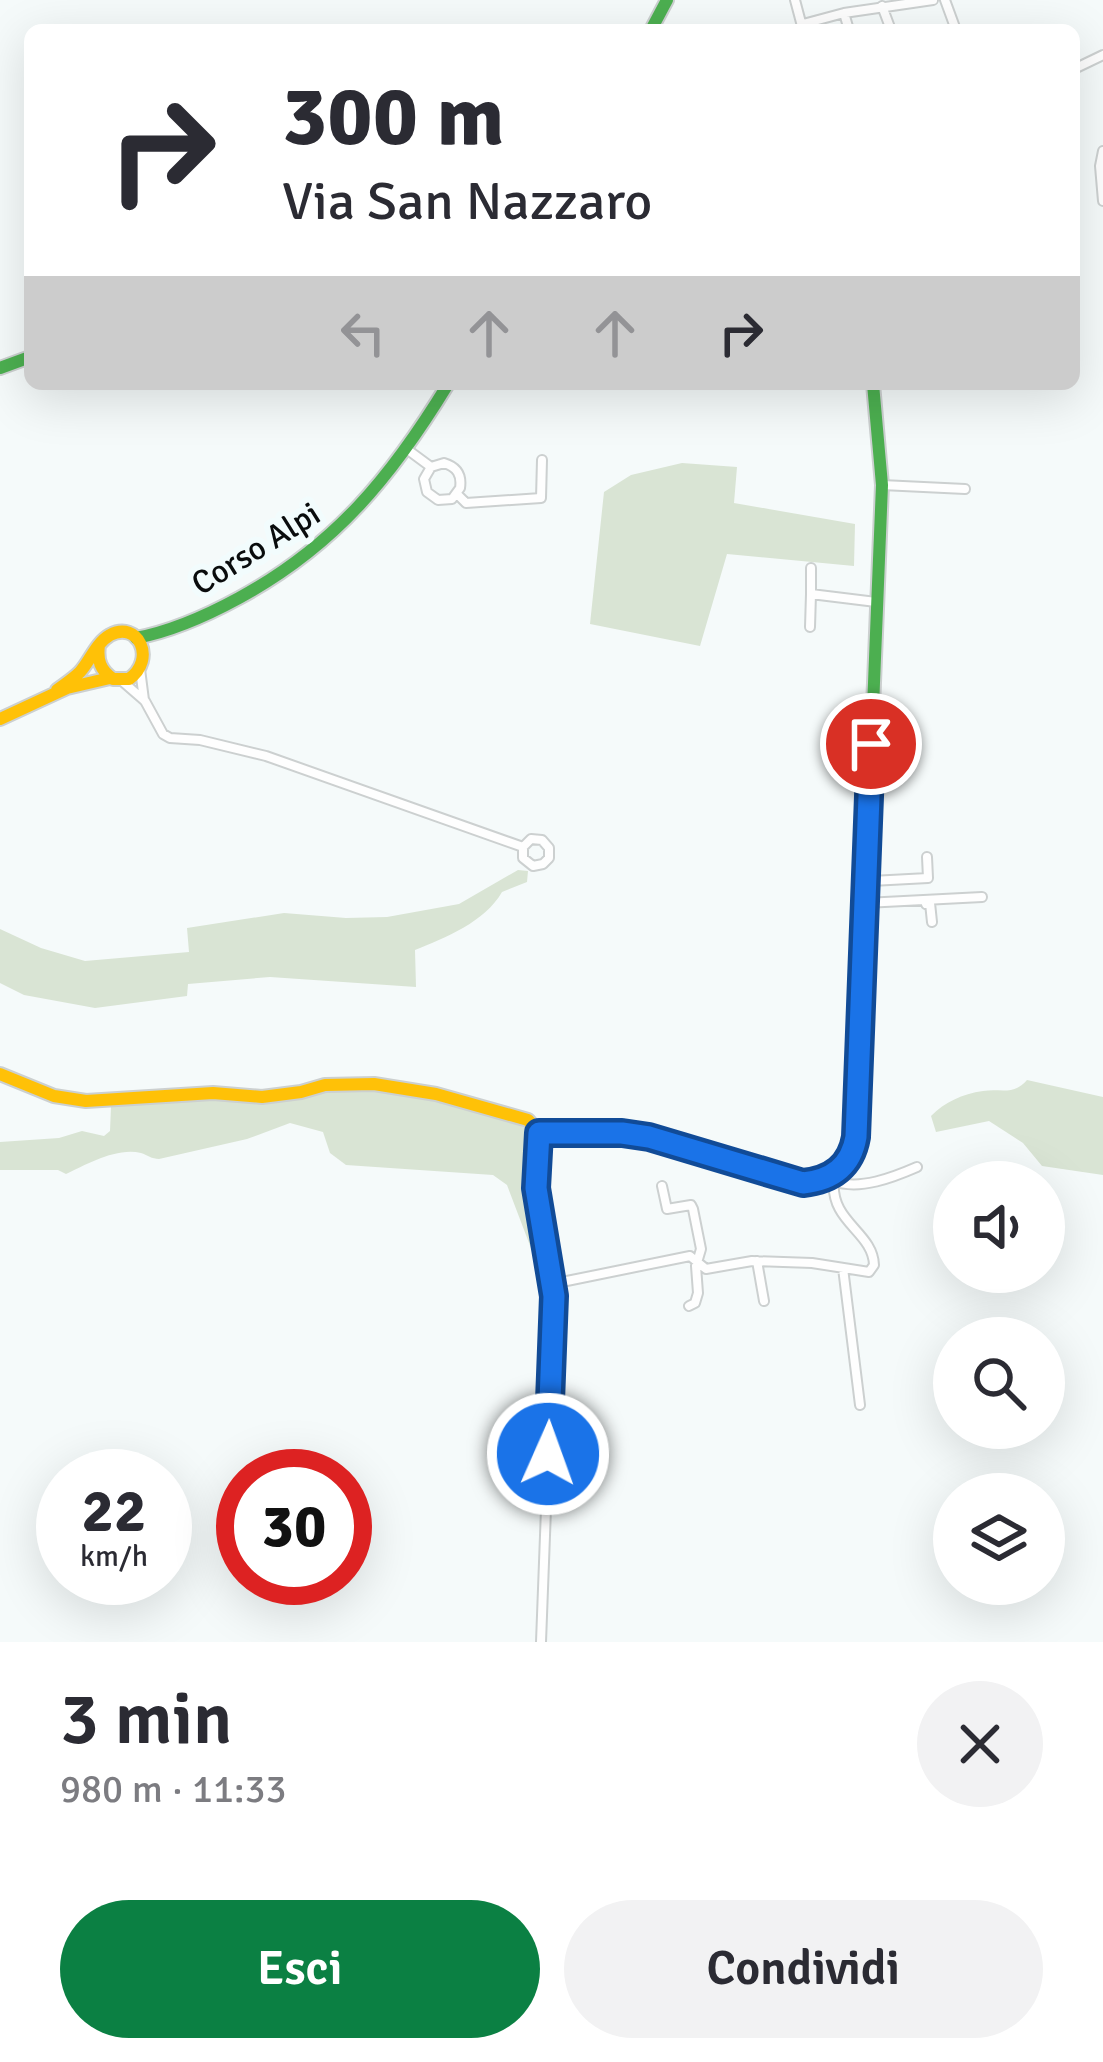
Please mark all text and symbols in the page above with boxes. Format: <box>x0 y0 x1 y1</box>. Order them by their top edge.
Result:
text: 300 m <box>282 65 504 169</box>
icon: right <box>84 72 240 228</box>
text: Via San Nazzaro <box>282 168 652 235</box>
icon: left <box>330 300 396 366</box>
icon: ahead <box>456 300 522 366</box>
icon: ahead <box>582 300 648 366</box>
icon: right <box>708 300 774 366</box>
street label: Corso Alpi <box>184 494 328 604</box>
pin <box>820 693 922 795</box>
icon: arrive <box>838 711 904 777</box>
map controls <box>933 1161 1065 1605</box>
button: sound <box>933 1161 1065 1293</box>
button: search <box>933 1317 1065 1449</box>
position arrow <box>485 1391 611 1517</box>
speed limit sign: 30 <box>216 1449 372 1605</box>
button: layers <box>933 1473 1065 1605</box>
text: 22 <box>82 1475 146 1549</box>
text: km/h <box>80 1538 148 1575</box>
text: 3 min <box>60 1675 232 1764</box>
button: close <box>917 1681 1043 1807</box>
text: 980 m · 11:33 <box>60 1765 287 1813</box>
button: Esci <box>60 1900 540 2038</box>
button: Condividi <box>564 1900 1043 2038</box>

